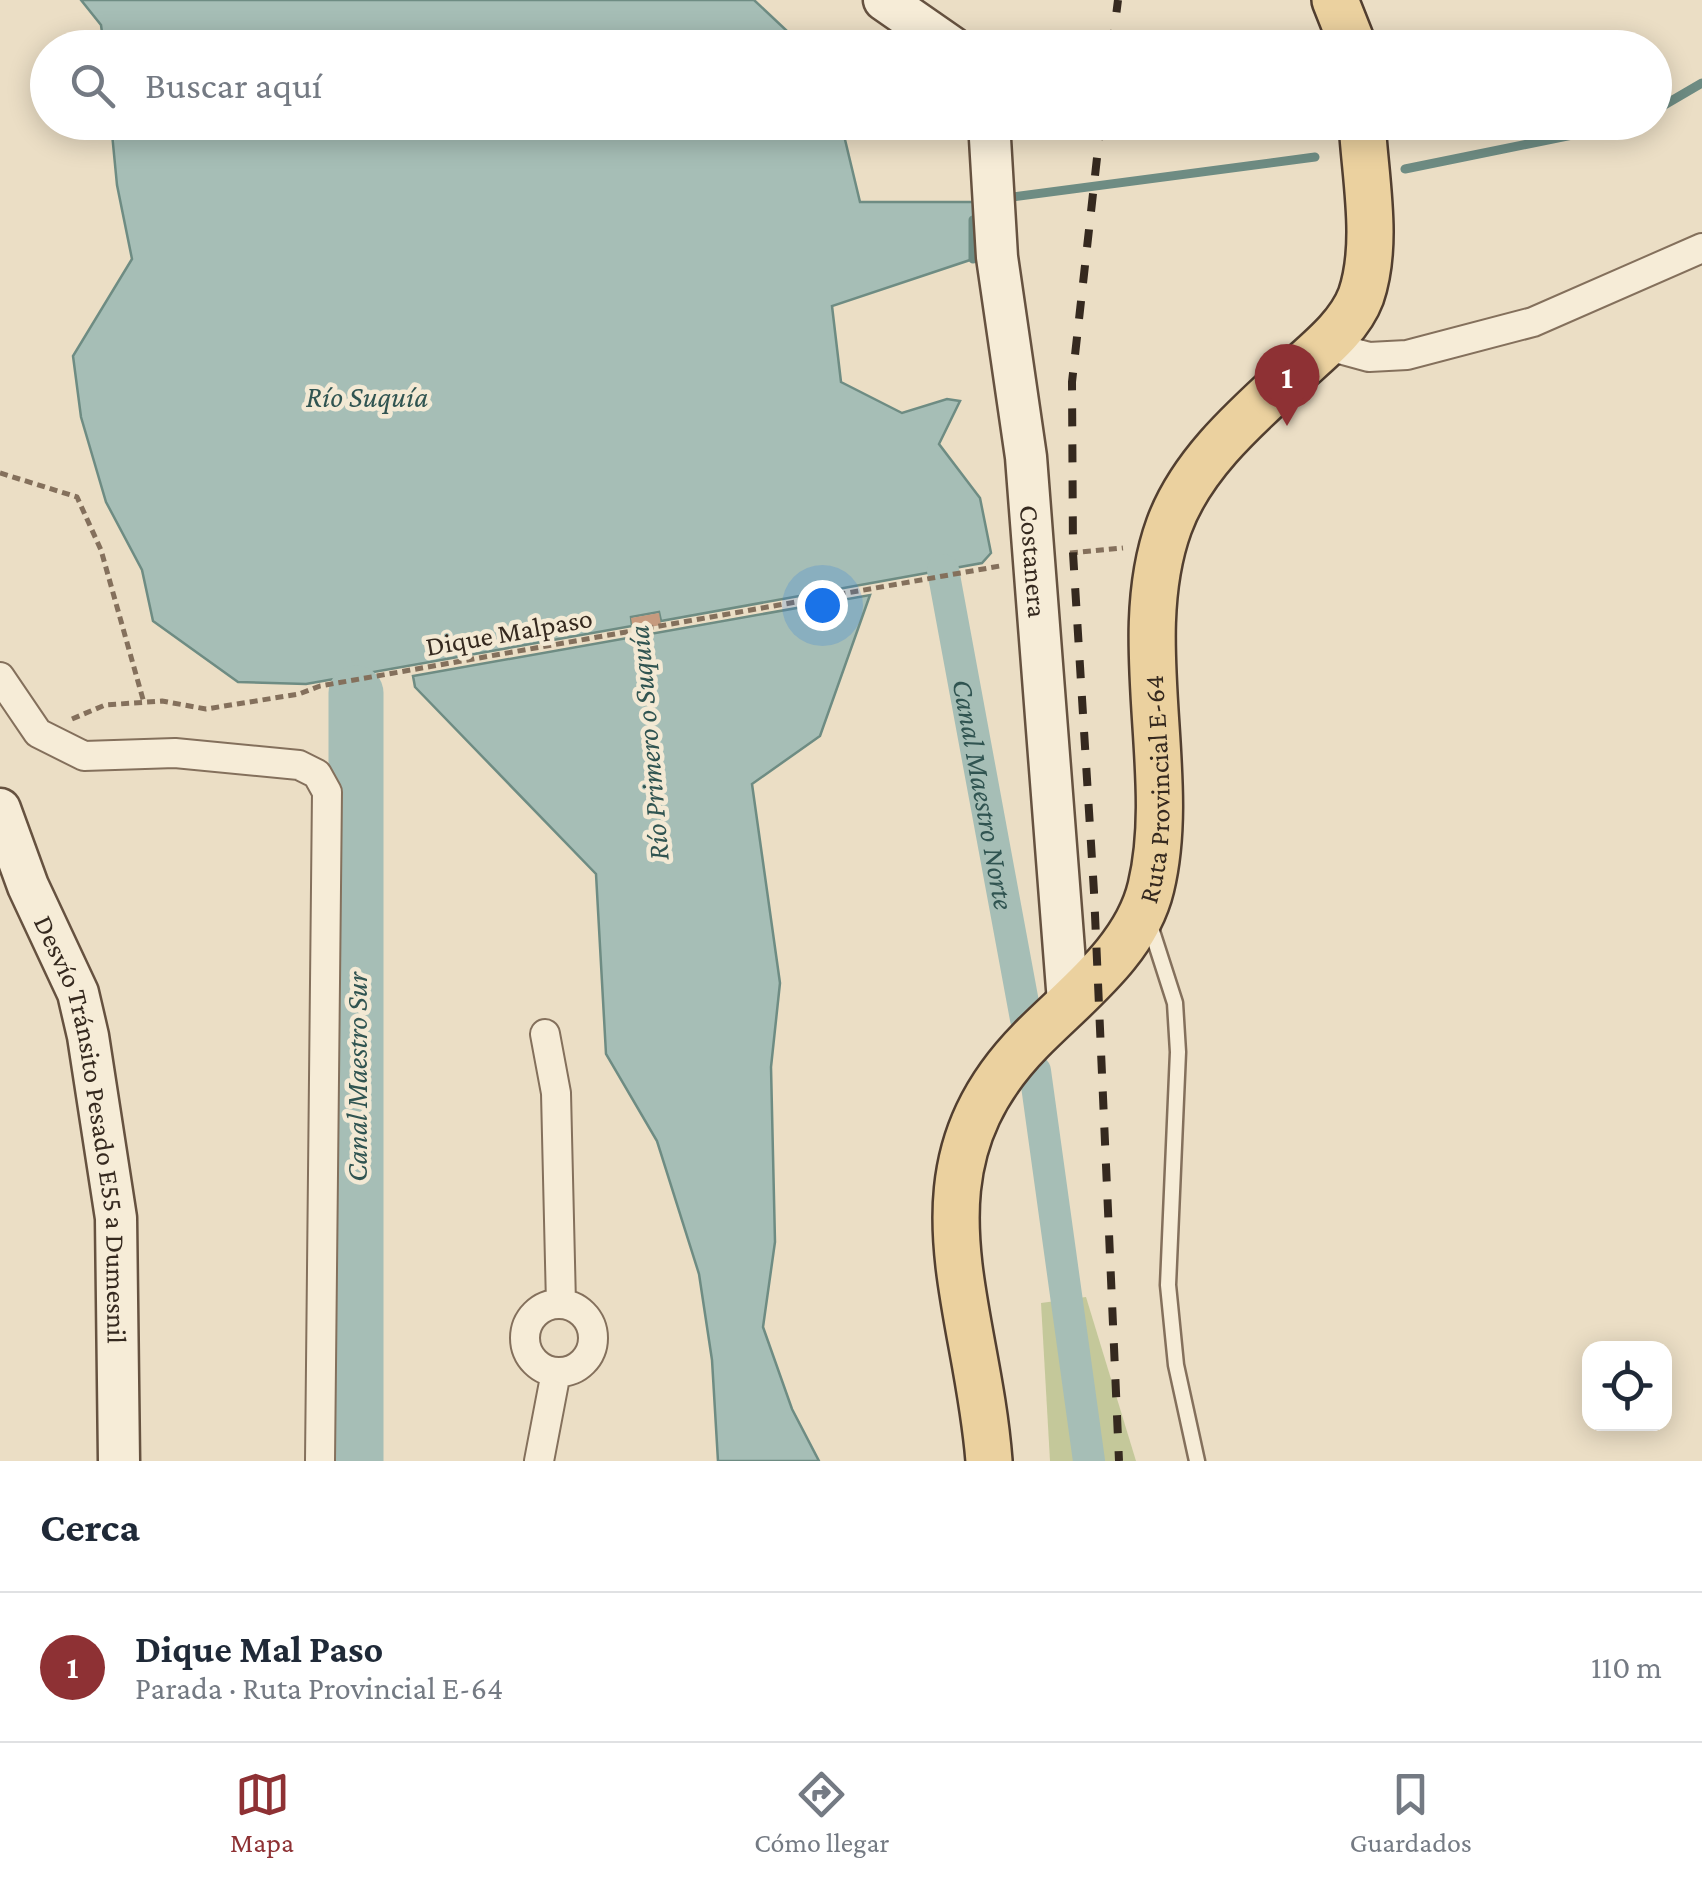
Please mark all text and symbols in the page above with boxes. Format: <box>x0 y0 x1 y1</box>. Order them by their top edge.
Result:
search box <box>30 30 1672 140</box>
icon: search <box>65 58 120 113</box>
text: Buscar aquí <box>145 64 322 106</box>
pin: 1 <box>1254 344 1320 426</box>
water label: Río Suquía <box>306 380 428 414</box>
street label: Costanera <box>1014 504 1054 619</box>
your location <box>797 580 848 631</box>
street label: Dique Malpaso <box>423 602 595 662</box>
water label: Río Primero o Suquía <box>621 624 676 862</box>
street label: Ruta Provincial E-64 <box>1132 674 1175 906</box>
water label: Canal Maestro Norte <box>947 676 1022 912</box>
street label: Desvío Tránsito Pesado E55 a Dumesnil <box>28 910 133 1344</box>
water label: Canal Maestro Sur <box>340 970 373 1182</box>
map controls <box>1582 1341 1672 1431</box>
button: locate <box>1582 1341 1672 1431</box>
text: Cerca <box>40 1503 140 1550</box>
text: Dique Mal Paso <box>135 1628 383 1670</box>
text: 1 <box>67 1649 78 1685</box>
text: 110 m <box>1591 1649 1662 1685</box>
text: Parada · Ruta Provincial E-64 <box>135 1670 503 1706</box>
tab: Mapa <box>230 1767 294 1858</box>
tab: Cómo llegar <box>754 1767 889 1858</box>
tab: Guardados <box>1350 1767 1472 1858</box>

